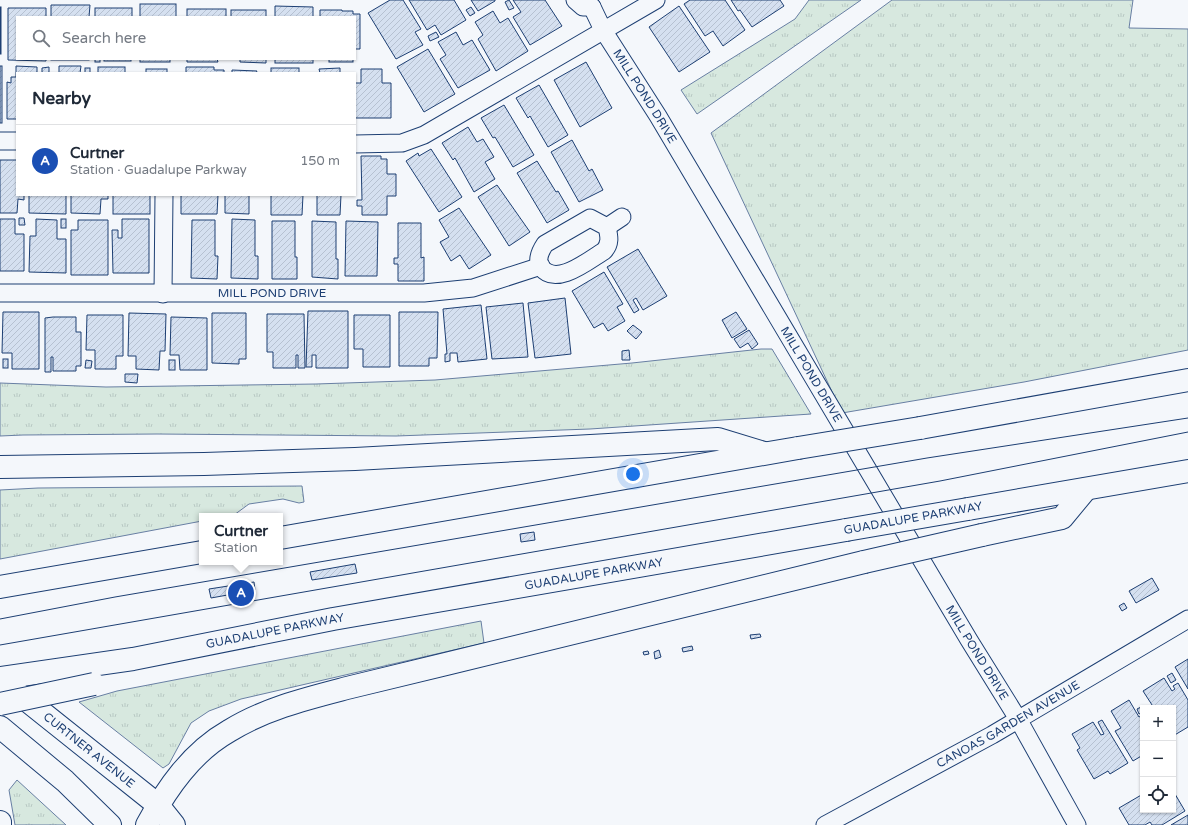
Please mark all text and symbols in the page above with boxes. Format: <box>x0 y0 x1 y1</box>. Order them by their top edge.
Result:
search box <box>16 16 356 60</box>
icon: search <box>30 27 52 49</box>
text: Search here <box>62 29 146 47</box>
street label: MILL POND DRIVE <box>610 47 680 146</box>
text: Nearby <box>32 88 91 109</box>
text: Curtner <box>70 144 124 162</box>
text: A <box>40 153 50 169</box>
text: 150 m <box>300 153 340 169</box>
text: Station · Guadalupe Parkway <box>70 162 247 178</box>
street label: MILL POND DRIVE <box>218 286 327 300</box>
street label: MILL POND DRIVE <box>778 324 845 425</box>
your location <box>623 464 643 484</box>
street label: GUADALUPE PARKWAY <box>843 499 984 537</box>
popup <box>199 513 283 565</box>
text: Curtner <box>214 522 268 540</box>
text: Station <box>214 540 258 556</box>
street label: GUADALUPE PARKWAY <box>523 555 665 593</box>
pin: A <box>228 578 254 608</box>
street label: MILL POND DRIVE <box>943 603 1012 703</box>
street label: GUADALUPE PARKWAY <box>205 610 345 651</box>
street label: CANOAS GARDEN AVENUE <box>934 678 1083 771</box>
map controls <box>1140 705 1176 813</box>
button: + <box>1140 705 1176 741</box>
street label: CURTNER AVENUE <box>41 709 138 791</box>
button: − <box>1140 741 1176 777</box>
button: locate <box>1140 777 1176 813</box>

